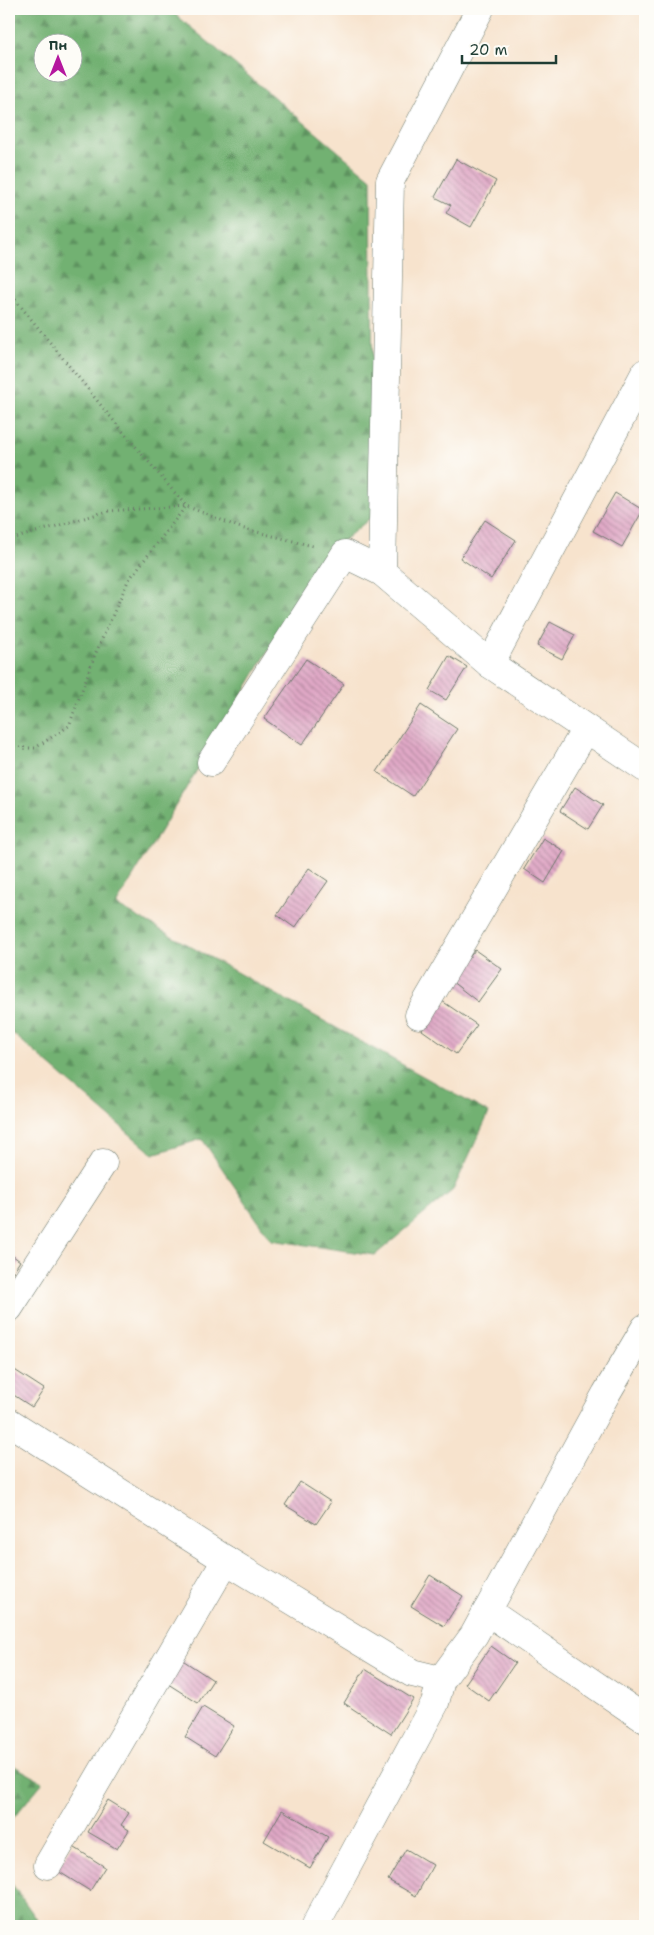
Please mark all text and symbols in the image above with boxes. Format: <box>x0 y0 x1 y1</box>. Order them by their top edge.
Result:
north arrow <box>32 32 82 82</box>
scale bar <box>462 32 555 64</box>
text: Пн <box>49 36 67 54</box>
text: 20 m <box>469 40 508 60</box>

